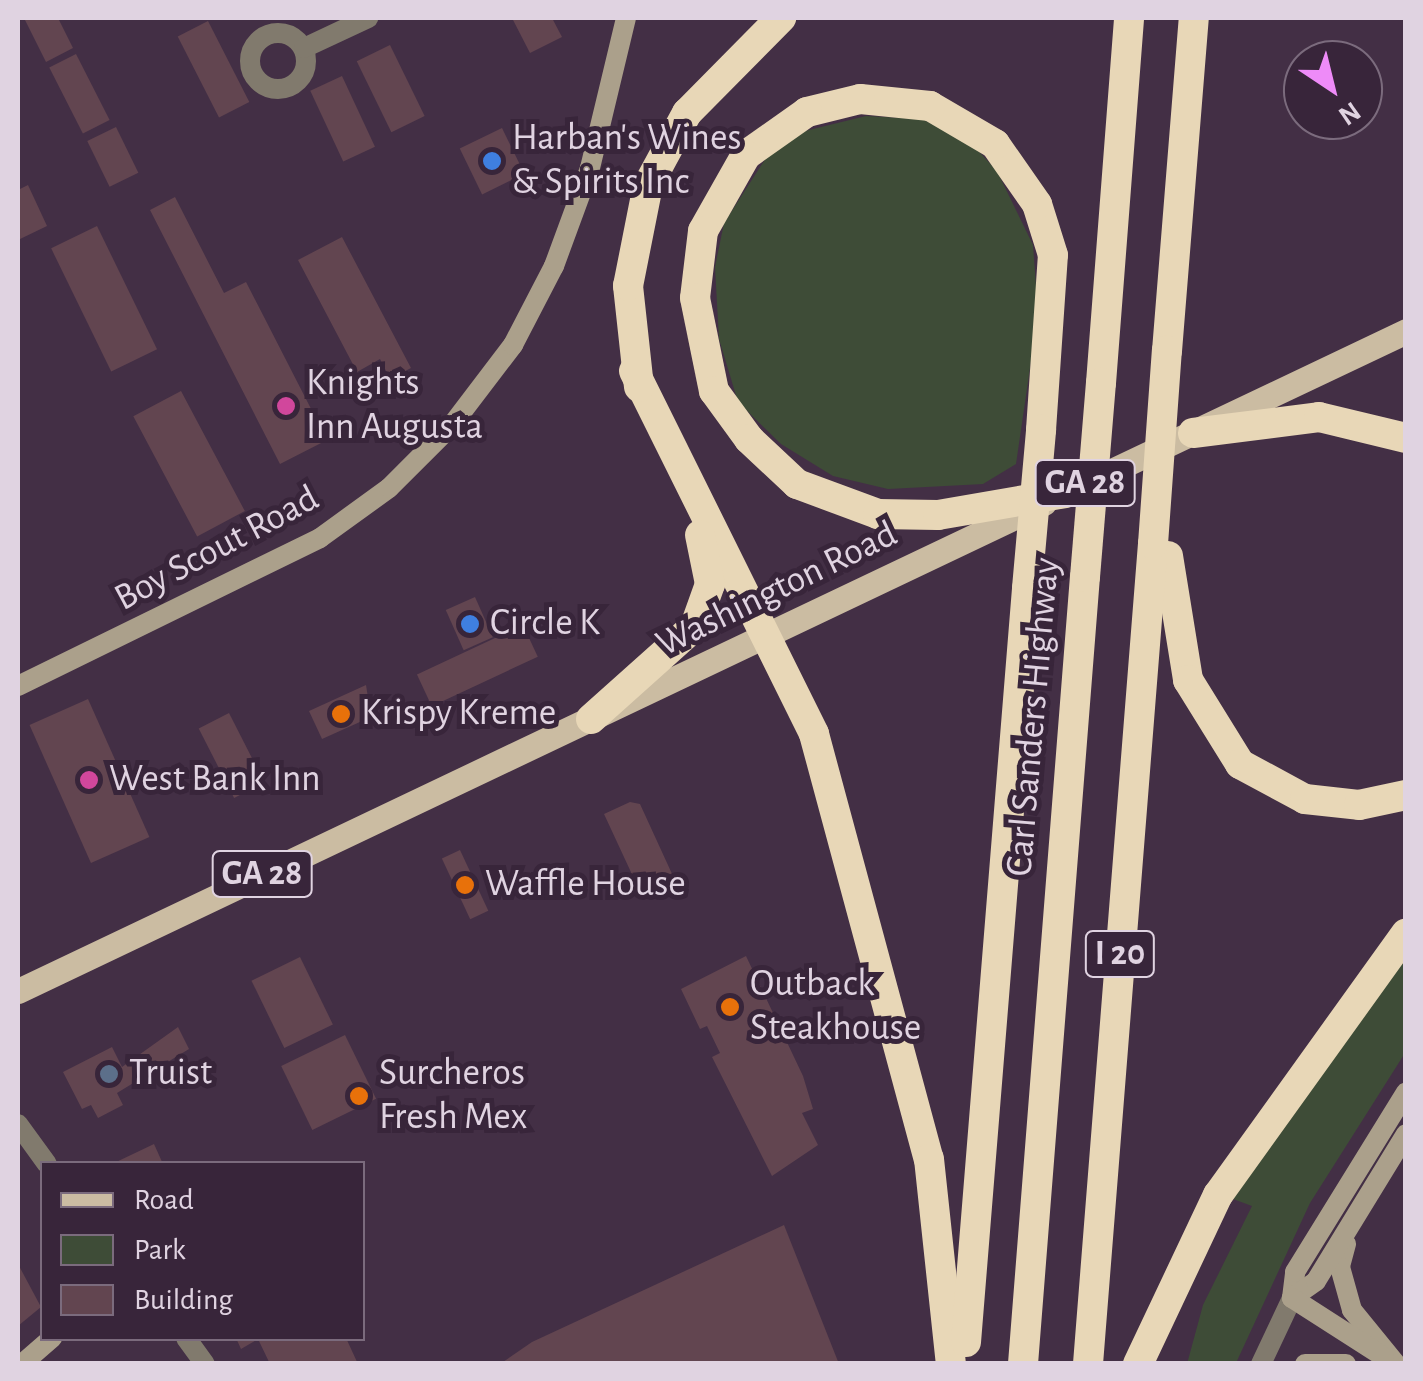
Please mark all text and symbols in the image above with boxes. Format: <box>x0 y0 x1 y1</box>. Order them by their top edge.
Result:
north arrow <box>1283 40 1383 140</box>
text: N <box>1333 96 1365 130</box>
place label: Harban's Wines & Spirits Inc <box>512 116 742 205</box>
marker: Harban's Wines & Spirits Inc <box>481 150 503 172</box>
place label: Knights Inn Augusta <box>306 361 483 450</box>
marker: Knights Inn Augusta <box>275 395 297 417</box>
road number: GA 28 <box>1032 453 1138 513</box>
street label: Boy Scout Road <box>107 476 327 622</box>
street label: Washington Road <box>649 512 905 668</box>
street label: Carl Sanders Highway <box>997 556 1071 878</box>
place label: Circle K <box>490 601 600 647</box>
marker: Circle K <box>459 613 481 635</box>
place label: Krispy Kreme <box>361 691 556 737</box>
marker: Krispy Kreme <box>330 703 352 725</box>
place label: West Bank Inn <box>109 757 321 803</box>
marker: West Bank Inn <box>78 769 100 791</box>
road number: GA 28 <box>210 844 314 904</box>
place label: Waffle House <box>485 862 686 908</box>
marker: Waffle House <box>454 874 476 896</box>
road number: I 20 <box>1082 924 1158 984</box>
place label: Outback Steakhouse <box>750 962 921 1052</box>
marker: Outback Steakhouse <box>719 996 741 1018</box>
place label: Truist <box>129 1051 212 1097</box>
place label: Surcheros Fresh Mex <box>379 1051 527 1140</box>
marker: Truist <box>98 1063 120 1085</box>
marker: Surcheros Fresh Mex <box>348 1085 370 1107</box>
legend <box>40 1161 365 1341</box>
text: Road <box>134 1185 194 1215</box>
text: Park <box>134 1235 186 1265</box>
text: Building <box>134 1285 233 1315</box>

